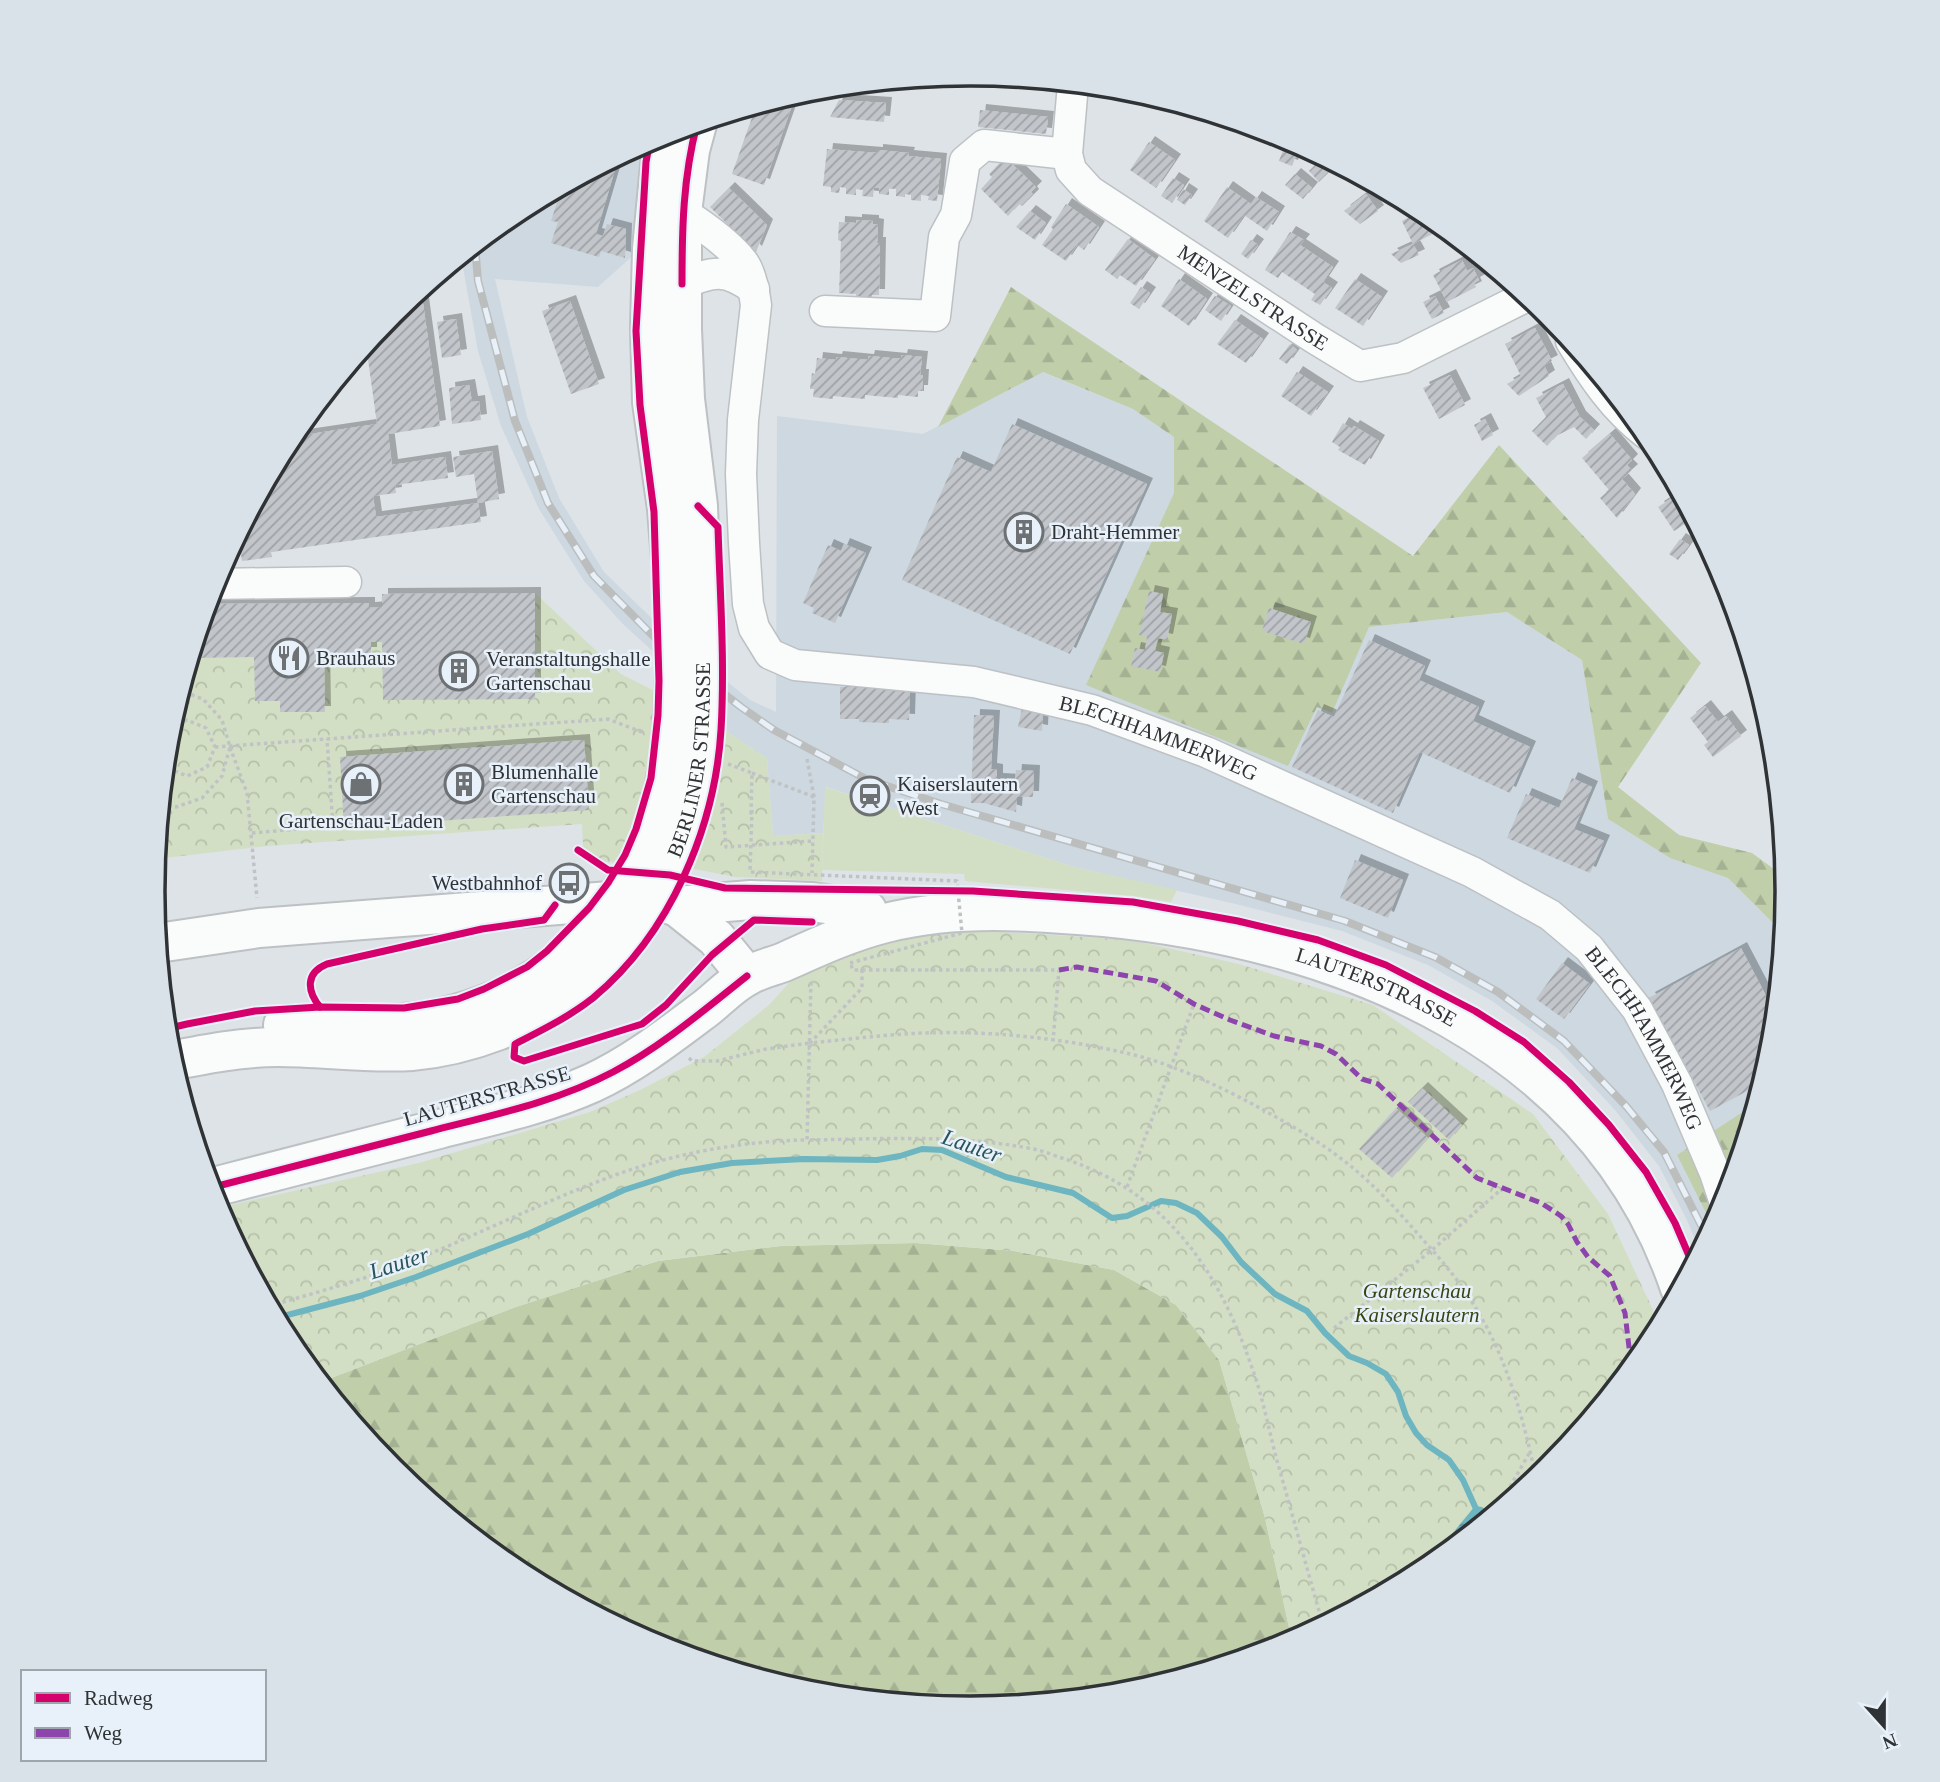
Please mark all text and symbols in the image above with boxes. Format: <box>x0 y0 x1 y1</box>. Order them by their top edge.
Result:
street label: MENZELSTRASSE <box>1173 240 1333 356</box>
building icon: Draht-Hemmer <box>1003 511 1045 553</box>
place label: Draht-Hemmer <box>1051 520 1179 544</box>
restaurant icon: Brauhaus <box>268 637 310 679</box>
place label: Brauhaus <box>316 646 395 670</box>
place label: Veranstaltungshalle Gartenschau <box>486 647 650 695</box>
building icon: Veranstaltungshalle Gartenschau <box>438 650 480 692</box>
street label: BERLINER STRASSE <box>662 662 715 861</box>
street label: BLECHHAMMERWEG <box>1057 691 1261 786</box>
place label: Blumenhalle Gartenschau <box>491 760 598 808</box>
shop icon: Gartenschau-Laden <box>340 763 382 805</box>
building icon: Blumenhalle Gartenschau <box>443 763 485 805</box>
place label: Kaiserslautern West <box>897 772 1019 820</box>
station icon: Kaiserslautern West <box>849 775 891 817</box>
place label: Gartenschau-Laden <box>279 809 444 833</box>
bus stop icon: Westbahnhof <box>548 862 590 904</box>
place label: Westbahnhof <box>432 871 542 895</box>
street label: LAUTERSTRASSE <box>1293 942 1461 1032</box>
street label: BLECHHAMMERWEG <box>1580 942 1707 1134</box>
street label: LAUTERSTRASSE <box>401 1061 573 1131</box>
water label: Lauter <box>938 1124 1006 1168</box>
water label: Lauter <box>365 1241 433 1285</box>
park label: Gartenschau Kaiserslautern <box>1354 1279 1479 1327</box>
legend <box>21 1670 266 1761</box>
text: Radweg <box>84 1686 153 1710</box>
north arrow <box>1849 1691 1919 1761</box>
text: Weg <box>84 1721 122 1745</box>
text: N <box>1879 1729 1900 1754</box>

